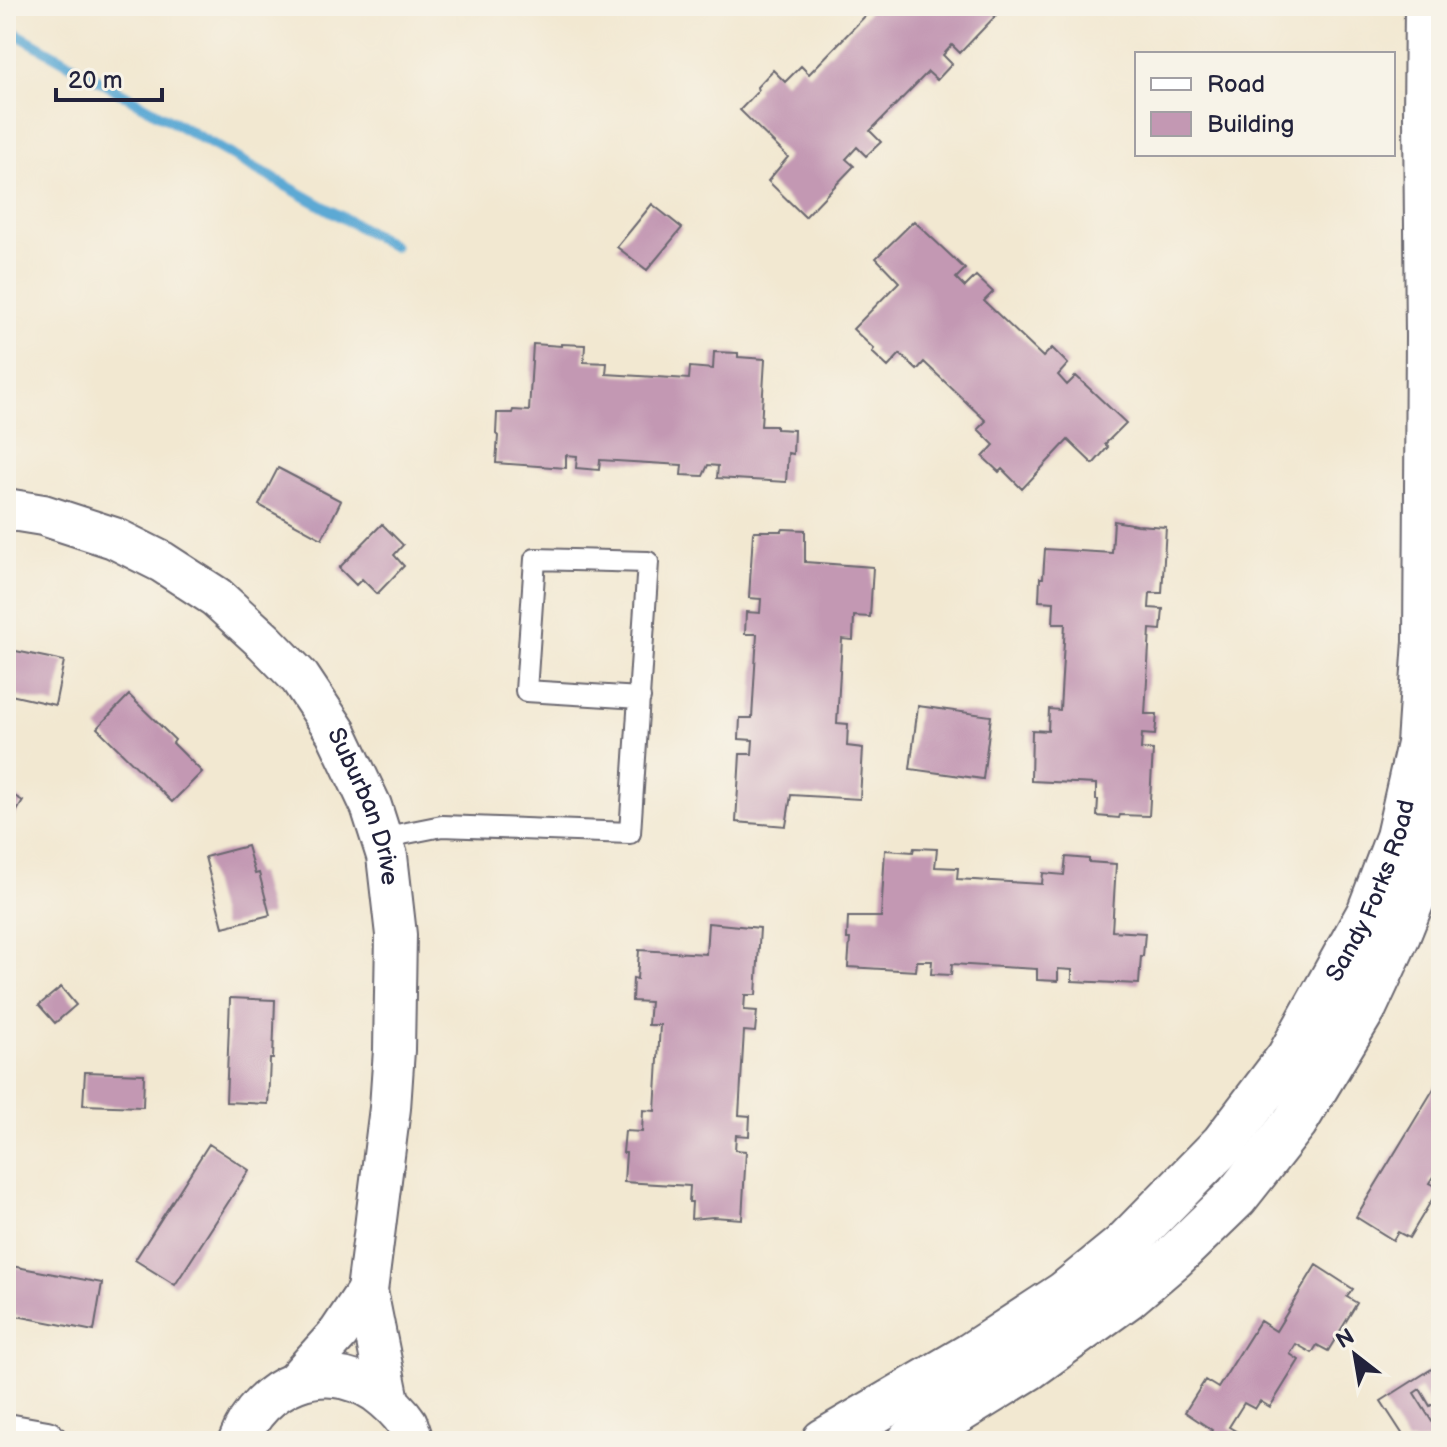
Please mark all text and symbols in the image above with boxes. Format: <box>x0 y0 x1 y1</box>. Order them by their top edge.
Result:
scale bar <box>56 52 162 102</box>
legend <box>1135 52 1395 156</box>
text: 20 m <box>68 66 123 95</box>
text: Road <box>1207 70 1265 99</box>
text: Building <box>1207 110 1294 139</box>
street label: Suburban Drive <box>322 723 405 887</box>
street label: Sandy Forks Road <box>1319 797 1421 987</box>
north arrow <box>1315 1315 1395 1395</box>
text: N <box>1331 1323 1360 1355</box>

